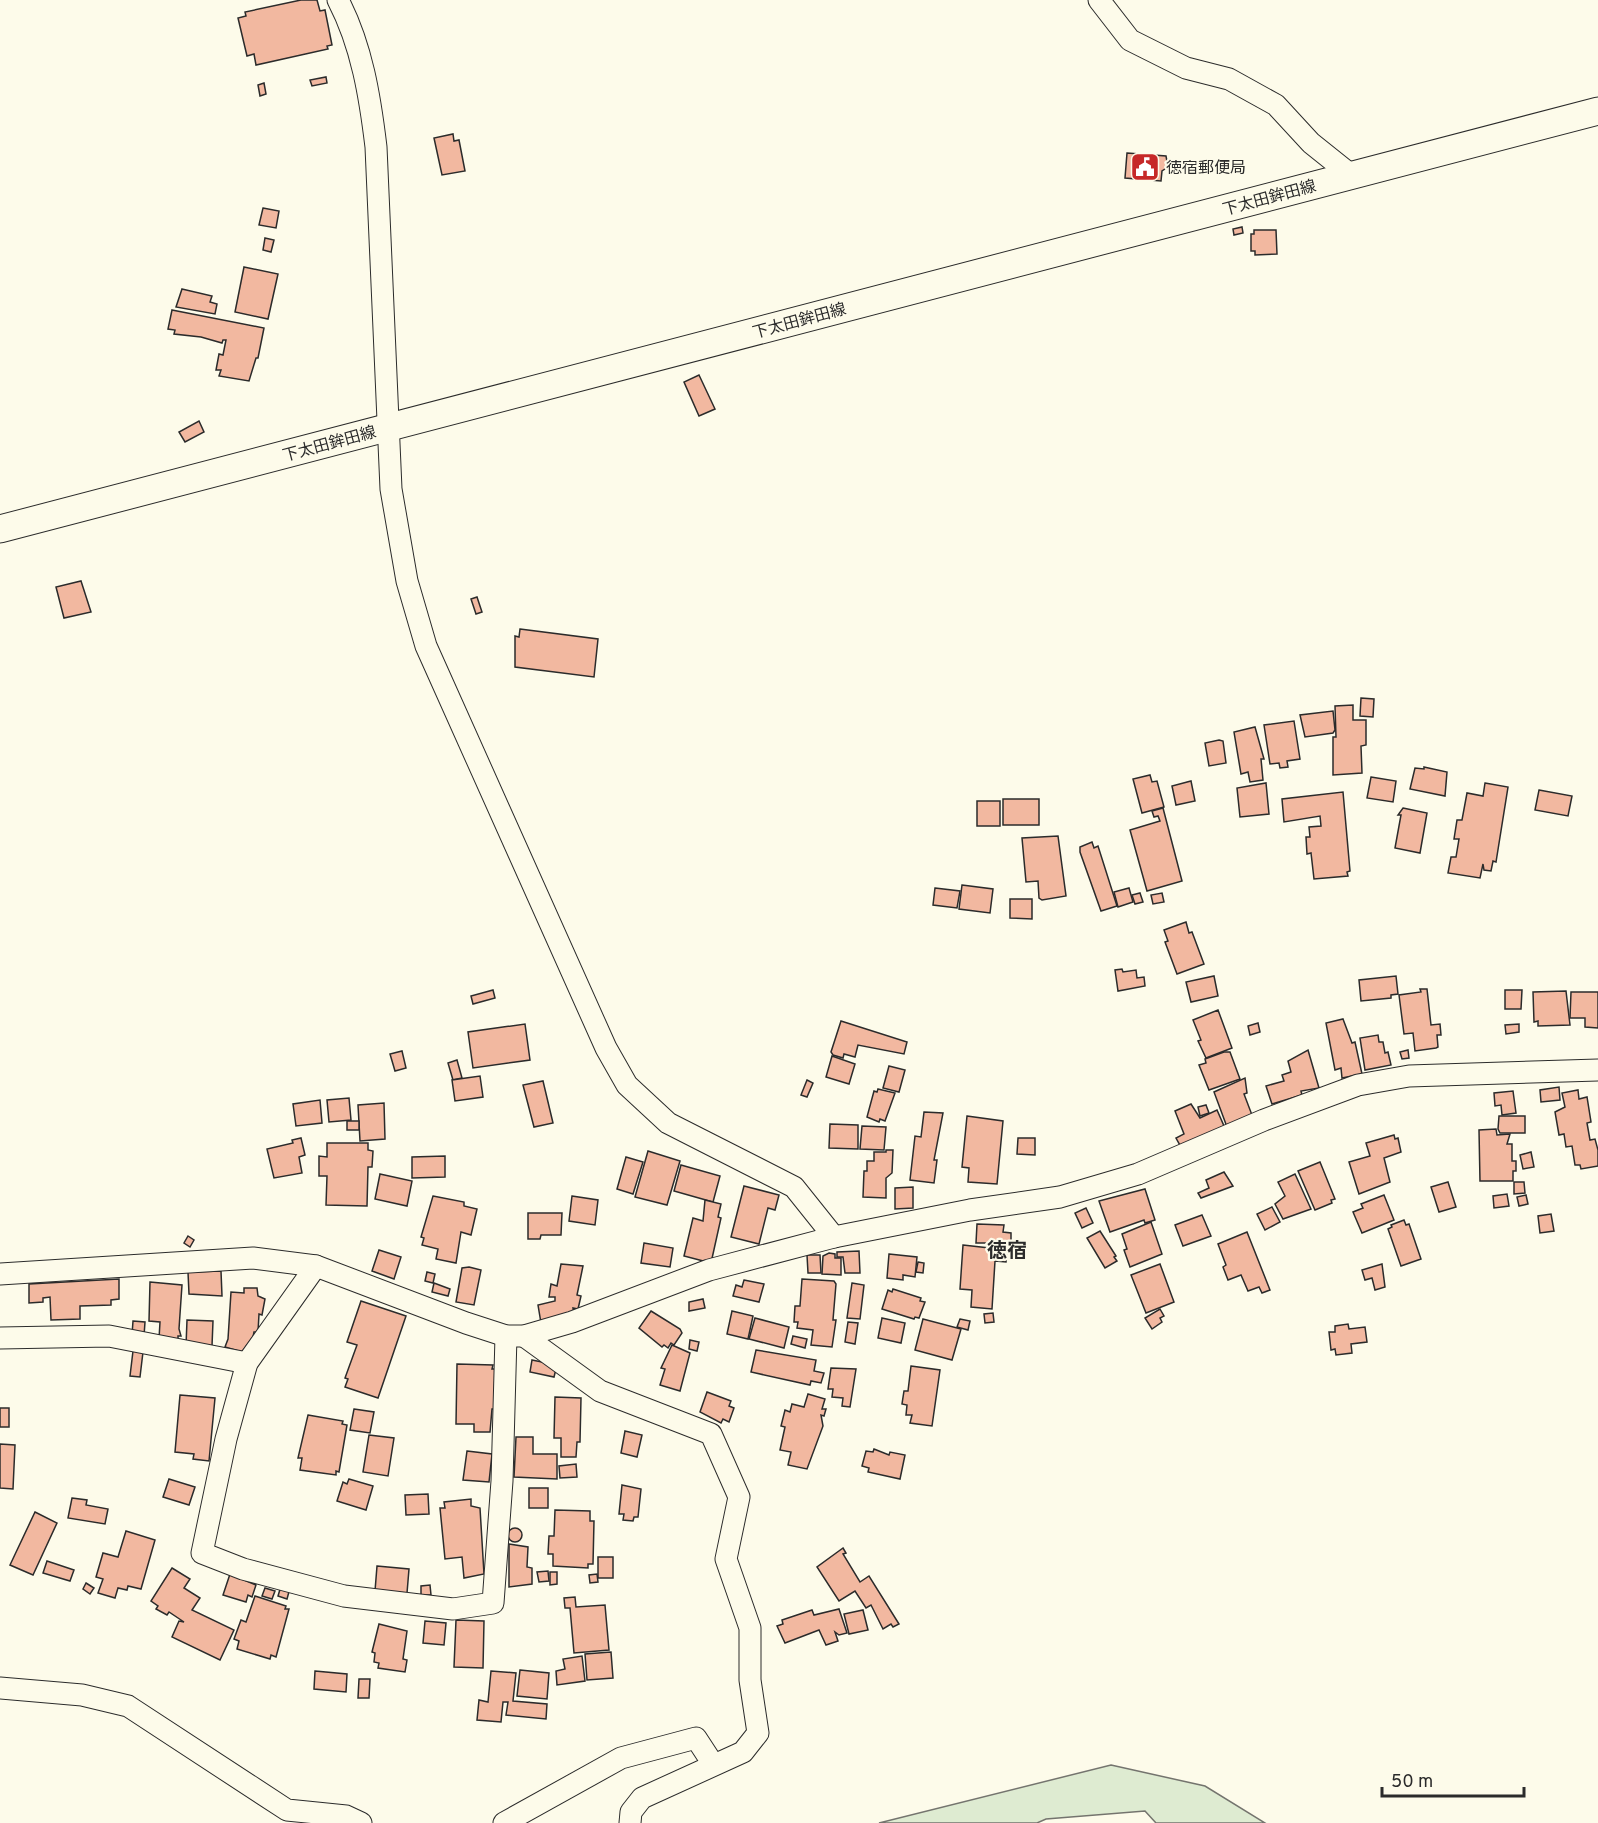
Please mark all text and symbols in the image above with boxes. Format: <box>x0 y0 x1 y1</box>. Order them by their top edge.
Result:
public building icon: 徳宿郵便局 <box>1129 151 1161 183</box>
place label: 徳宿郵便局 <box>1166 159 1246 179</box>
street label: 下太田鉾田線 <box>1221 177 1318 221</box>
street label: 下太田鉾田線 <box>751 300 848 344</box>
street label: 下太田鉾田線 <box>281 423 378 467</box>
district label: 徳宿 <box>987 1239 1027 1265</box>
scale bar <box>1382 1760 1524 1798</box>
text: 50 m <box>1391 1771 1433 1794</box>

